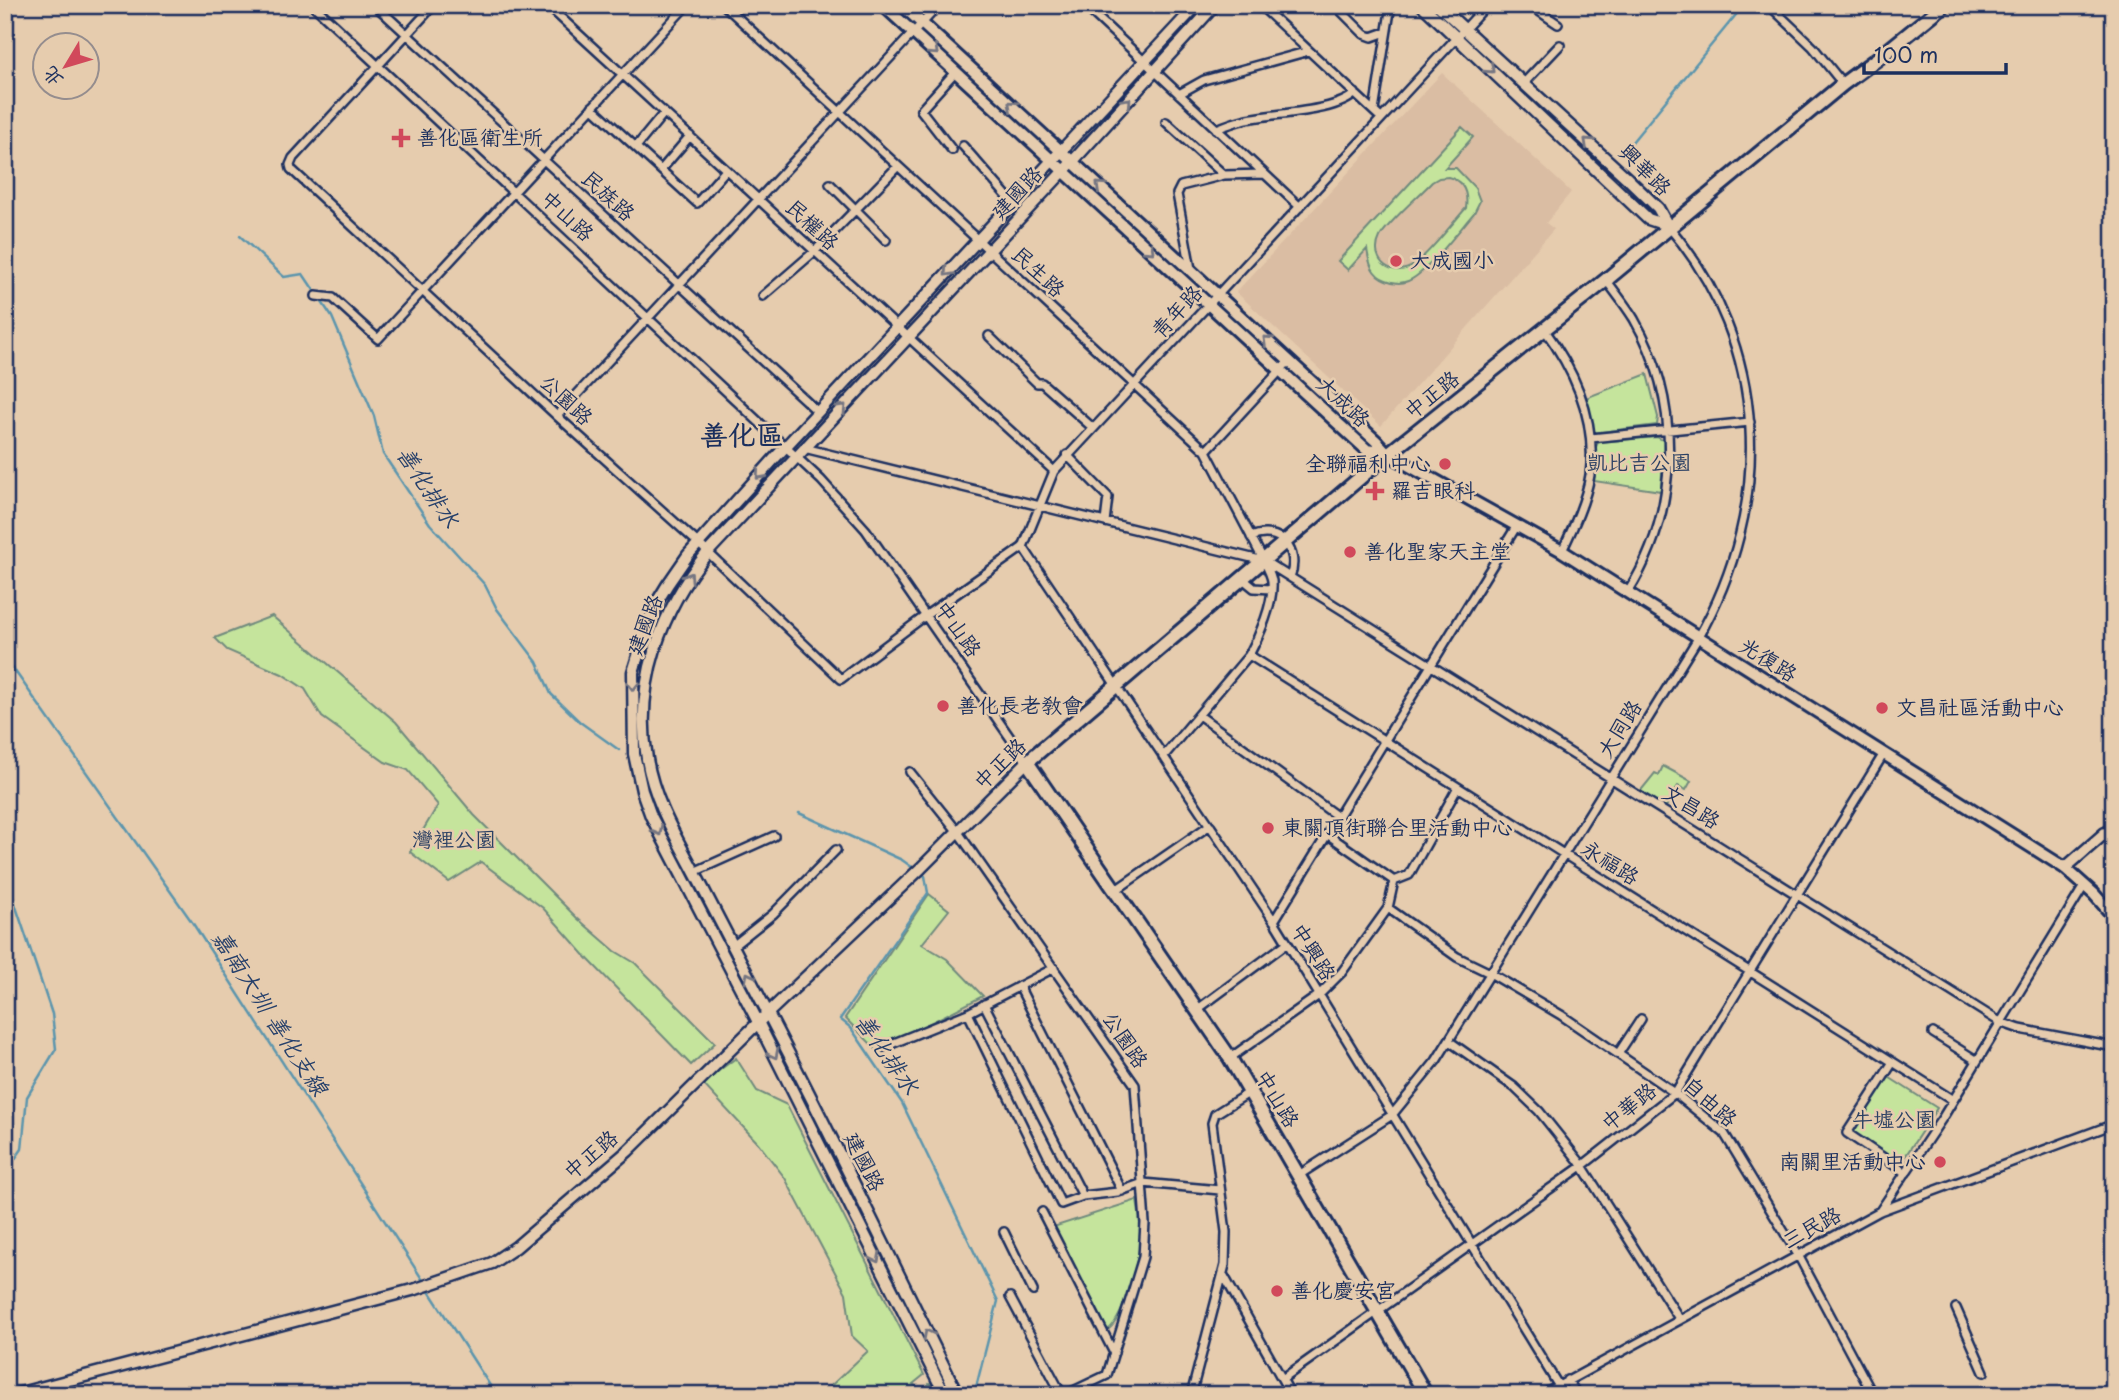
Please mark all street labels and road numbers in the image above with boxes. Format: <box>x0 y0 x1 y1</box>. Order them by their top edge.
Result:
street label: 興華路 <box>1613 135 1680 202</box>
street label: 建國路 <box>982 158 1049 226</box>
street label: 民族路 <box>575 162 643 227</box>
street label: 中山路 <box>534 181 602 248</box>
street label: 民權路 <box>779 190 847 257</box>
street label: 民生路 <box>1005 237 1073 304</box>
street label: 青年路 <box>1142 277 1209 345</box>
street label: 中正路 <box>1396 361 1465 425</box>
street label: 公園路 <box>533 365 601 432</box>
street label: 大成路 <box>1310 367 1378 434</box>
street label: 建國路 <box>617 589 669 659</box>
street label: 中山路 <box>928 593 991 663</box>
street label: 光復路 <box>1734 628 1804 689</box>
street label: 大同路 <box>1588 693 1649 763</box>
street label: 中正路 <box>965 729 1032 796</box>
street label: 文昌路 <box>1657 775 1727 836</box>
street label: 永福路 <box>1576 831 1646 892</box>
street label: 中興路 <box>1284 916 1345 986</box>
street label: 公園路 <box>1096 1004 1158 1074</box>
street label: 中山路 <box>1249 1063 1309 1133</box>
street label: 自由路 <box>1677 1068 1746 1133</box>
street label: 中華路 <box>1593 1073 1662 1137</box>
street label: 中正路 <box>555 1121 624 1186</box>
street label: 建國路 <box>837 1126 894 1196</box>
street label: 三民路 <box>1776 1197 1846 1256</box>

